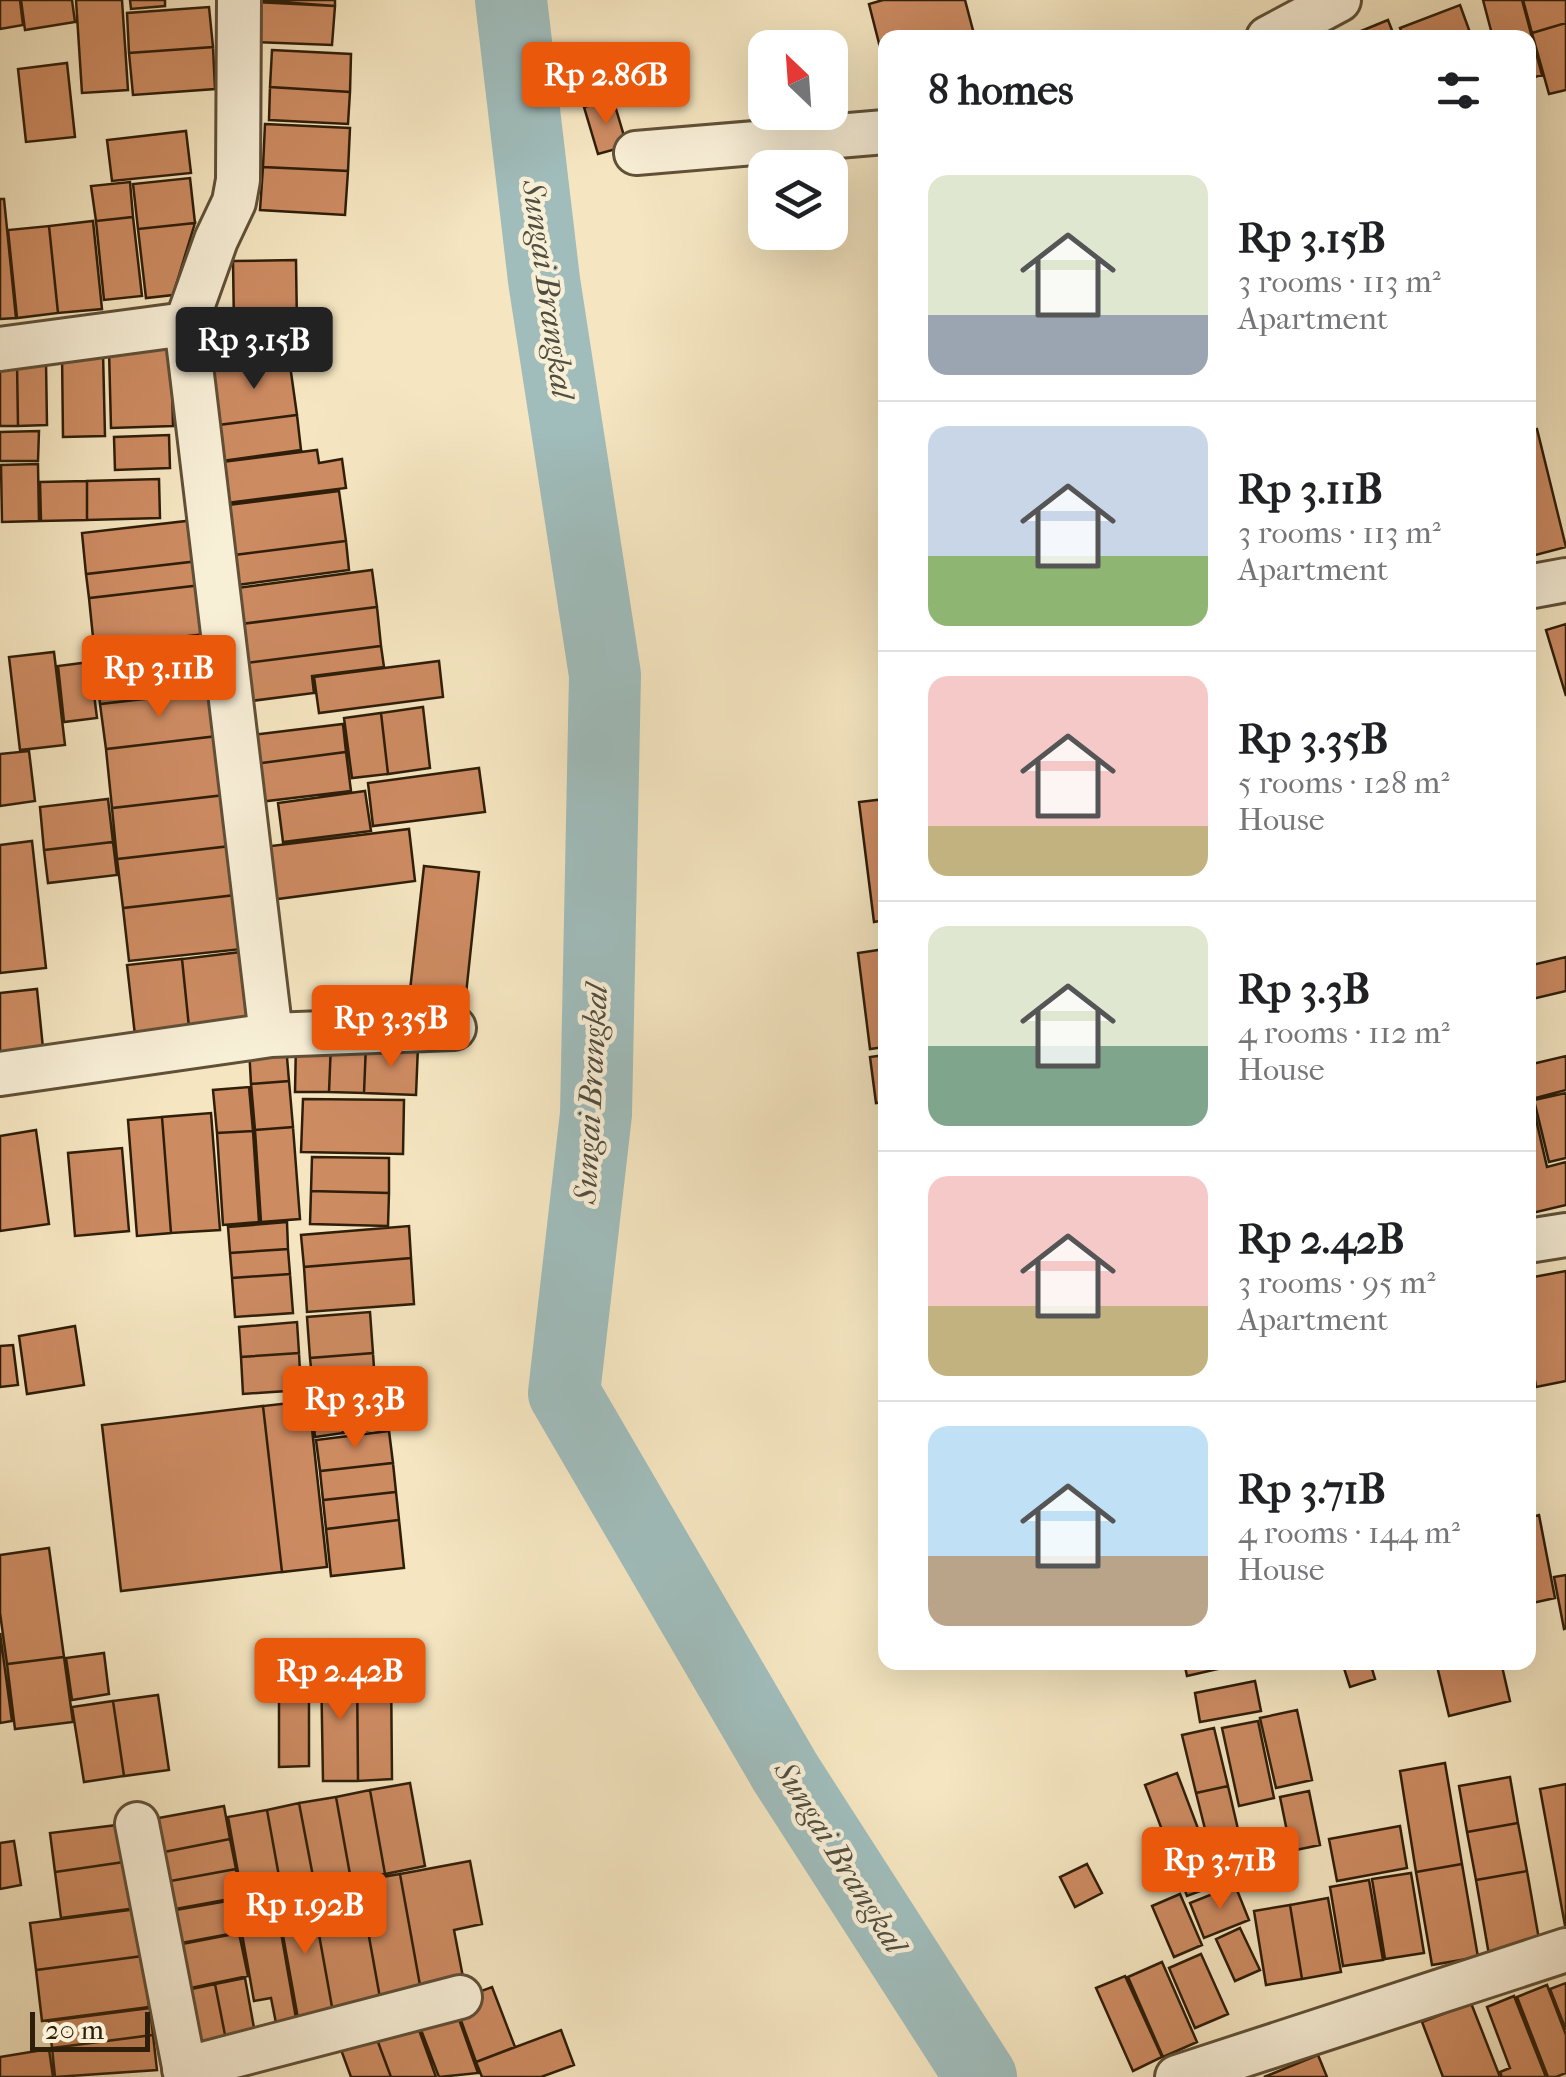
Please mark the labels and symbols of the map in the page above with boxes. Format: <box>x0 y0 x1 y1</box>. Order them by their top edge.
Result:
north arrow <box>748 30 848 130</box>
pin: Rp 2.86B <box>503 42 709 127</box>
water label: Sungai Brangkal <box>514 177 582 404</box>
pin: Rp 3.15B <box>151 307 357 392</box>
pin: Rp 3.11B <box>56 635 262 720</box>
water label: Sungai Brangkal <box>567 980 615 1206</box>
pin: Rp 3.35B <box>288 985 494 1070</box>
pin: Rp 3.3B <box>263 1366 447 1451</box>
pin: Rp 2.42B <box>237 1638 443 1723</box>
water label: Sungai Brangkal <box>766 1753 916 1963</box>
pin: Rp 3.71B <box>1117 1827 1323 1912</box>
pin: Rp 1.92B <box>202 1872 408 1957</box>
scale bar <box>30 2007 150 2052</box>

